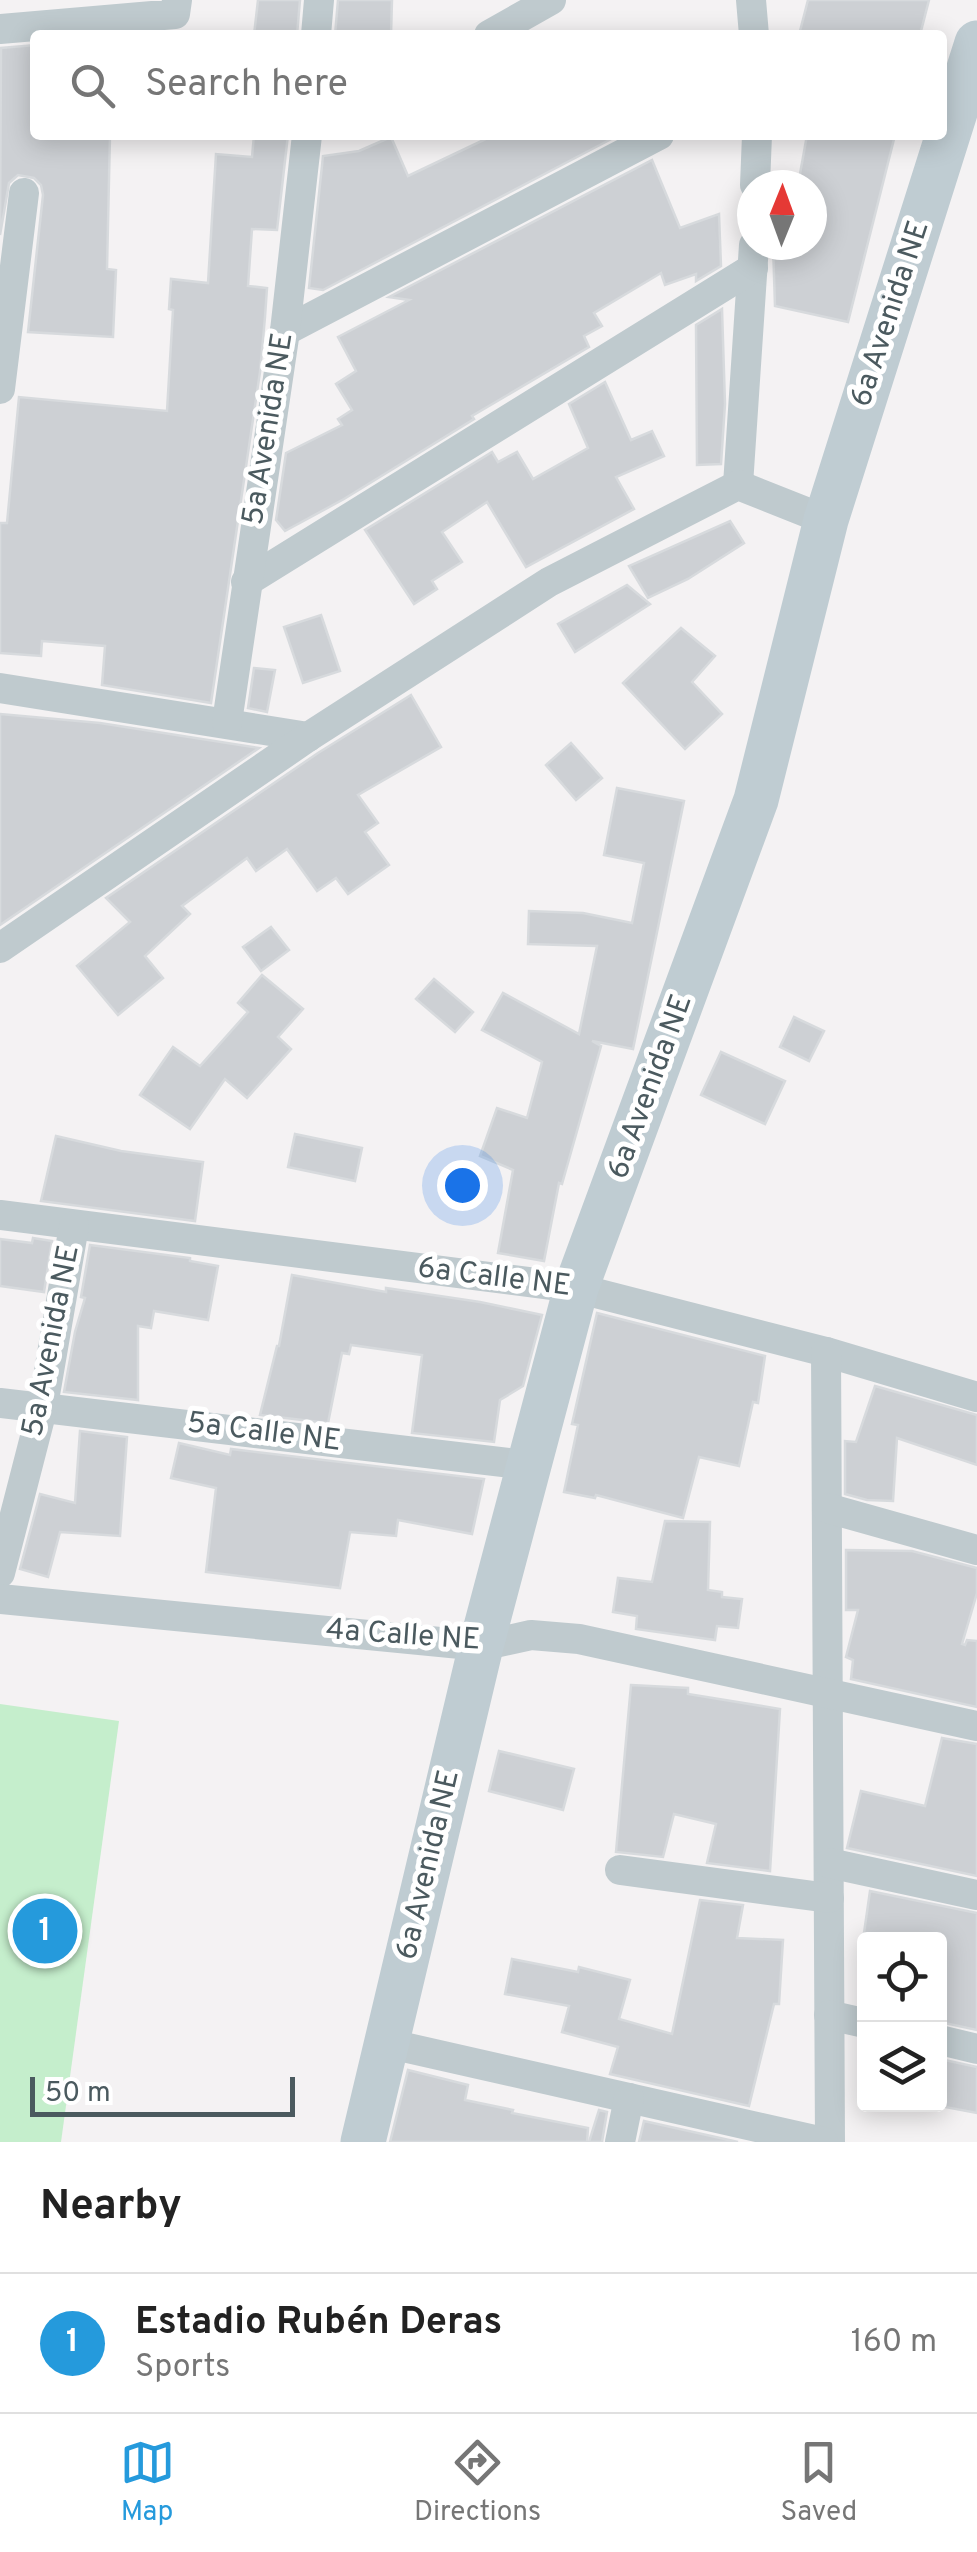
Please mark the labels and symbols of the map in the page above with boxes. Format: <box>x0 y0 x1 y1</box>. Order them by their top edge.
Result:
north arrow <box>737 170 827 260</box>
street label: 6a Avenida NE <box>844 216 938 412</box>
street label: 5a Avenida NE <box>236 330 302 528</box>
street label: 6a Avenida NE <box>601 990 701 1184</box>
your location <box>437 1160 488 1211</box>
street label: 5a Avenida NE <box>15 1242 89 1440</box>
street label: 6a Calle NE <box>415 1250 573 1306</box>
street label: 5a Calle NE <box>185 1405 343 1461</box>
street label: 4a Calle NE <box>325 1612 481 1660</box>
street label: 6a Avenida NE <box>389 1767 469 1963</box>
pin: 1 <box>12 1894 78 1968</box>
scale bar <box>30 2072 295 2116</box>

